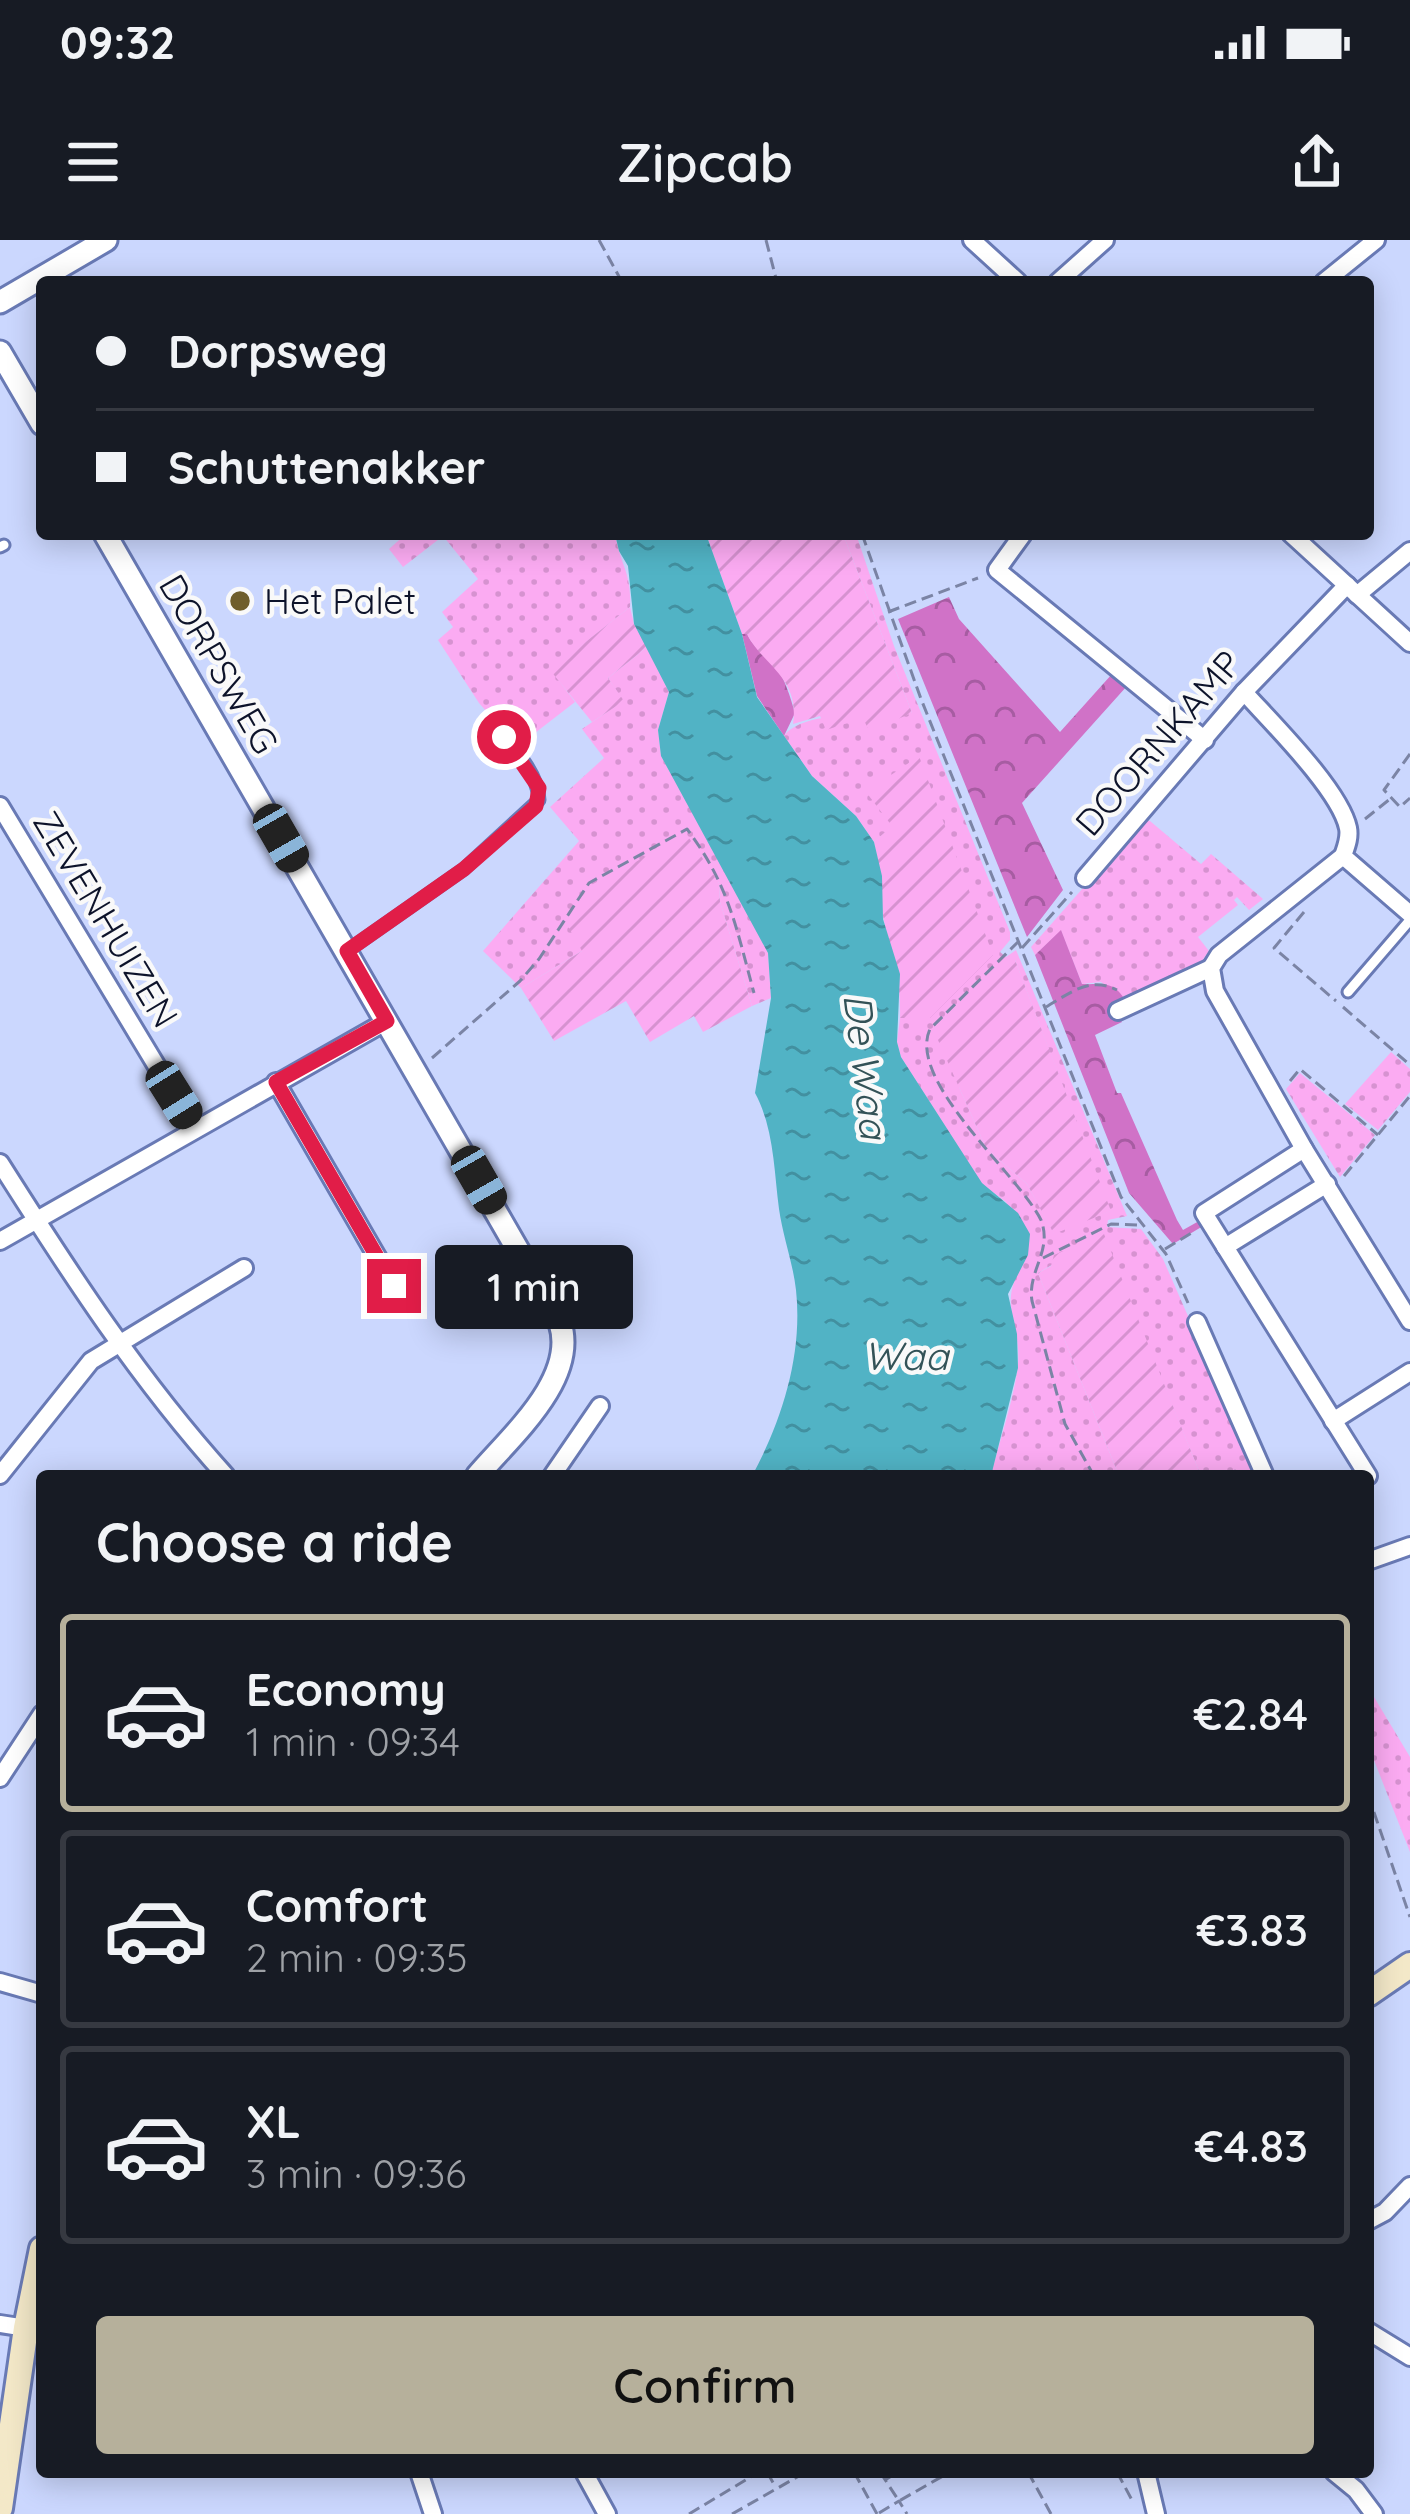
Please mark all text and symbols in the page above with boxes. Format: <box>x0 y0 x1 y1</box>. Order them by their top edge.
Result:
text: 09:32 <box>60 14 175 70</box>
text: Zipcab <box>617 128 793 196</box>
icon: menu <box>60 129 126 195</box>
icon: share <box>1284 129 1350 195</box>
text: Dorpsweg <box>168 323 388 379</box>
text: Schuttenakker <box>168 439 485 495</box>
street label: DORPSWEG <box>150 566 289 761</box>
place label: Het Palet <box>264 578 416 623</box>
marker: Het Palet <box>227 588 253 614</box>
street label: DOORNKAMP <box>1065 641 1250 844</box>
route start <box>477 710 531 764</box>
car <box>247 798 315 878</box>
street label: ZEVENHUIZEN <box>24 802 189 1035</box>
water label: De Waa <box>833 990 900 1144</box>
car <box>140 1055 208 1135</box>
car <box>445 1140 513 1220</box>
callout: 1 min <box>436 1244 634 1328</box>
route end <box>367 1259 421 1313</box>
text: 1 min <box>487 1262 581 1311</box>
water label: Waa <box>864 1331 951 1380</box>
text: Choose a ride <box>96 1508 453 1576</box>
icon: car <box>102 1659 210 1767</box>
text: Economy <box>246 1661 446 1717</box>
text: €2.84 <box>1193 1685 1308 1741</box>
text: 1 min · 09:34 <box>246 1717 460 1766</box>
icon: car <box>102 1875 210 1983</box>
text: Comfort <box>246 1877 428 1933</box>
text: €3.83 <box>1196 1901 1308 1957</box>
text: 2 min · 09:35 <box>246 1933 468 1982</box>
icon: car <box>102 2091 210 2199</box>
text: XL <box>246 2093 301 2149</box>
text: €4.83 <box>1195 2117 1308 2173</box>
text: 3 min · 09:36 <box>246 2149 466 2198</box>
button: Confirm <box>96 2316 1314 2454</box>

